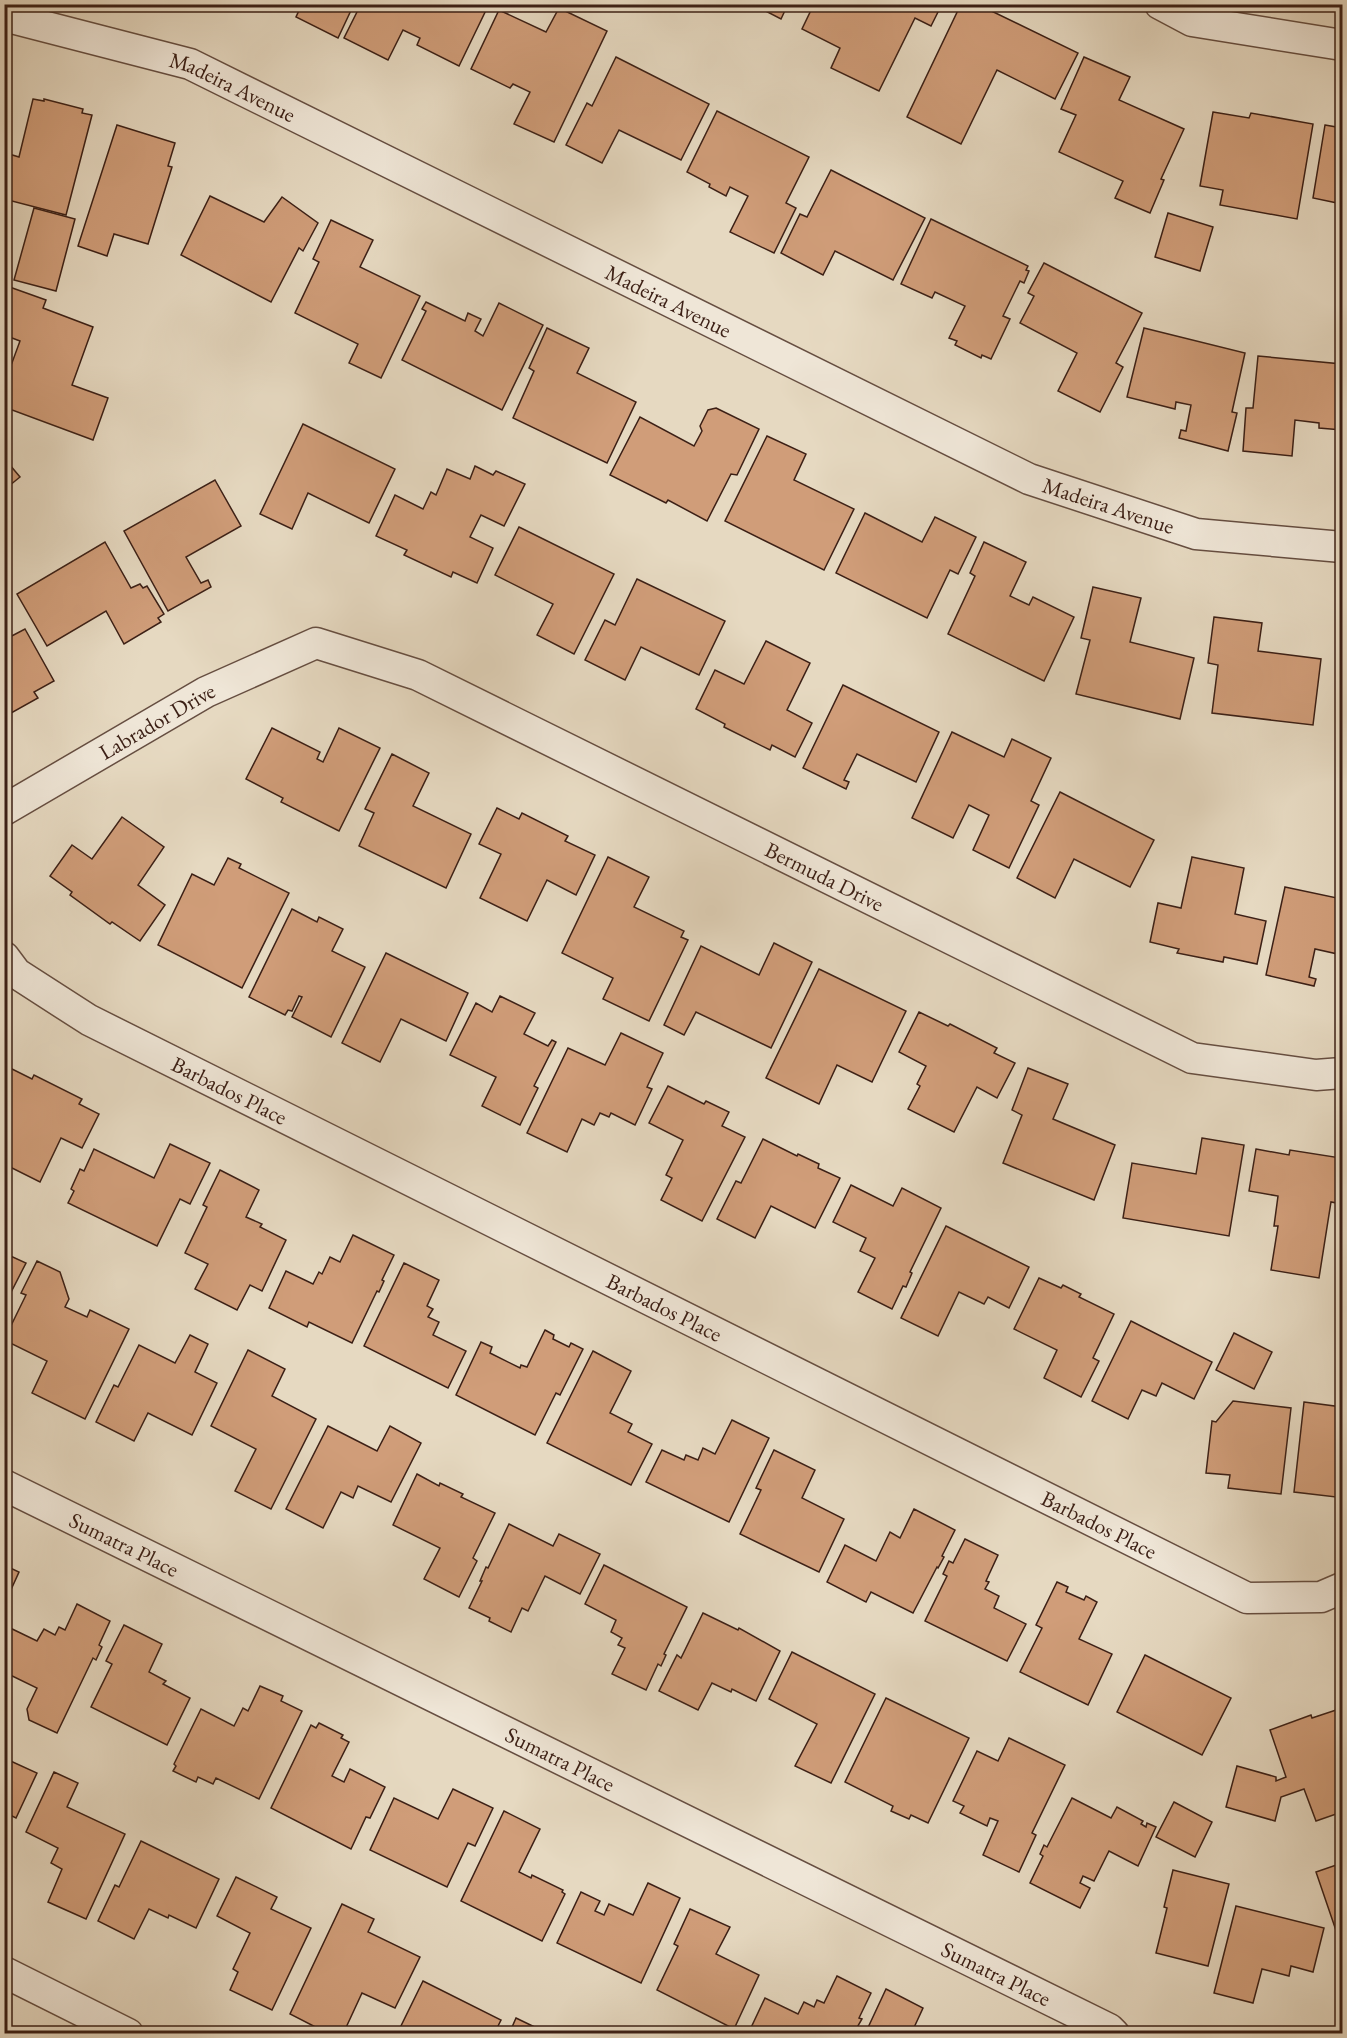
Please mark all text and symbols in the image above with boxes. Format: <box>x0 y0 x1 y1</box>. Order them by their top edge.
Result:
street label: Madeira Avenue <box>166 45 301 129</box>
street label: Madeira Avenue <box>600 258 737 345</box>
street label: Madeira Avenue <box>1039 471 1179 541</box>
street label: Labrador Drive <box>94 676 220 766</box>
street label: Bermuda Drive <box>760 835 889 918</box>
street label: Barbados Place <box>167 1050 292 1132</box>
street label: Barbados Place <box>602 1267 727 1349</box>
street label: Barbados Place <box>1036 1484 1162 1566</box>
street label: Sumatra Place <box>64 1505 184 1584</box>
street label: Sumatra Place <box>500 1720 620 1799</box>
street label: Sumatra Place <box>936 1935 1056 2013</box>

